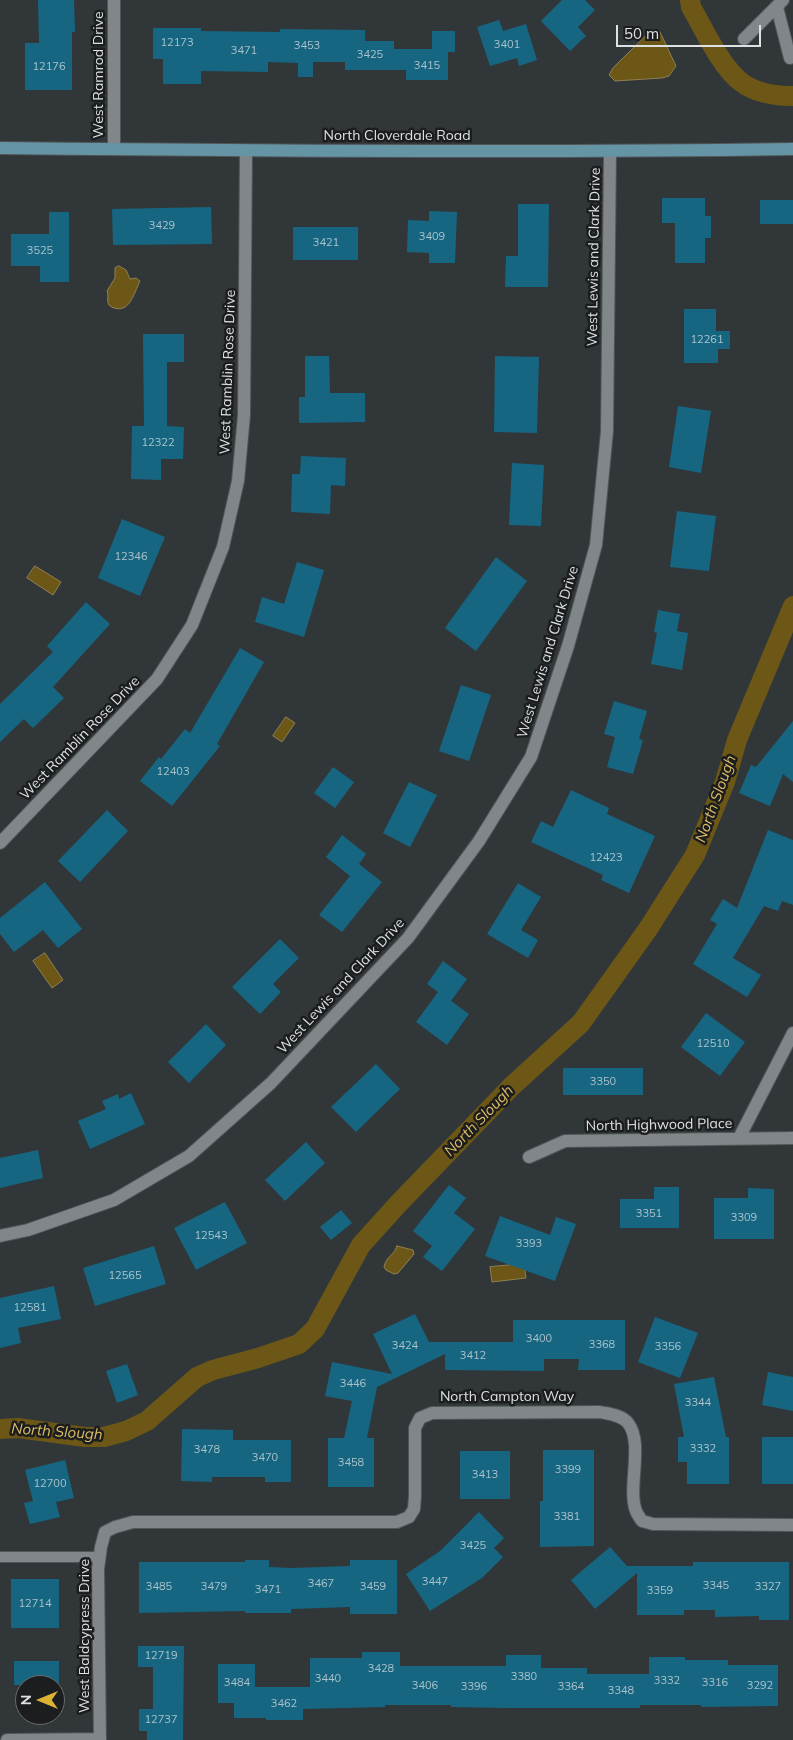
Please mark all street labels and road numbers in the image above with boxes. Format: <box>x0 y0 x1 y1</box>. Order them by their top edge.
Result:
street label: West Ramrod Drive <box>91 11 107 139</box>
street label: North Cloverdale Road <box>323 128 471 144</box>
street label: West Lewis and Clark Drive <box>584 168 604 346</box>
street label: West Ramblin Rose Drive <box>217 289 239 455</box>
street label: West Lewis and Clark Drive <box>514 564 582 740</box>
street label: West Ramblin Rose Drive <box>17 673 143 803</box>
street label: West Lewis and Clark Drive <box>274 915 408 1057</box>
street label: North Highwood Place <box>586 1115 732 1135</box>
street label: North Campton Way <box>440 1389 574 1405</box>
street label: West Baldcypress Drive <box>77 1559 93 1713</box>

